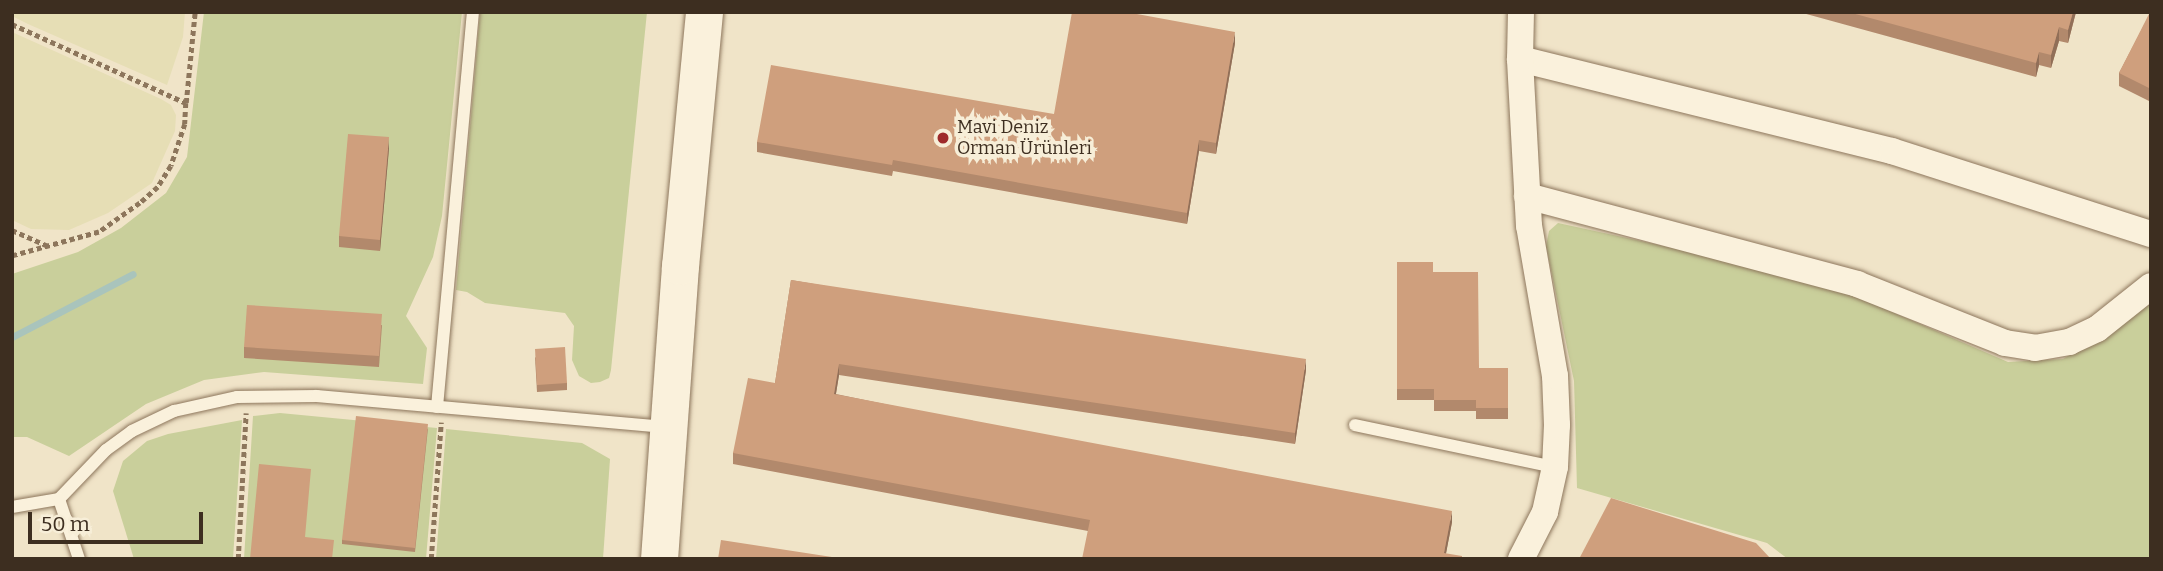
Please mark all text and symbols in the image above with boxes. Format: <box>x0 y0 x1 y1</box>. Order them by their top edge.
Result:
place label: Mavi Deniz Orman Ürünleri <box>957 117 1092 160</box>
marker: Mavi Deniz Orman Ürünleri <box>935 130 951 146</box>
scale bar <box>32 498 206 542</box>
text: 50 m <box>41 511 90 537</box>

